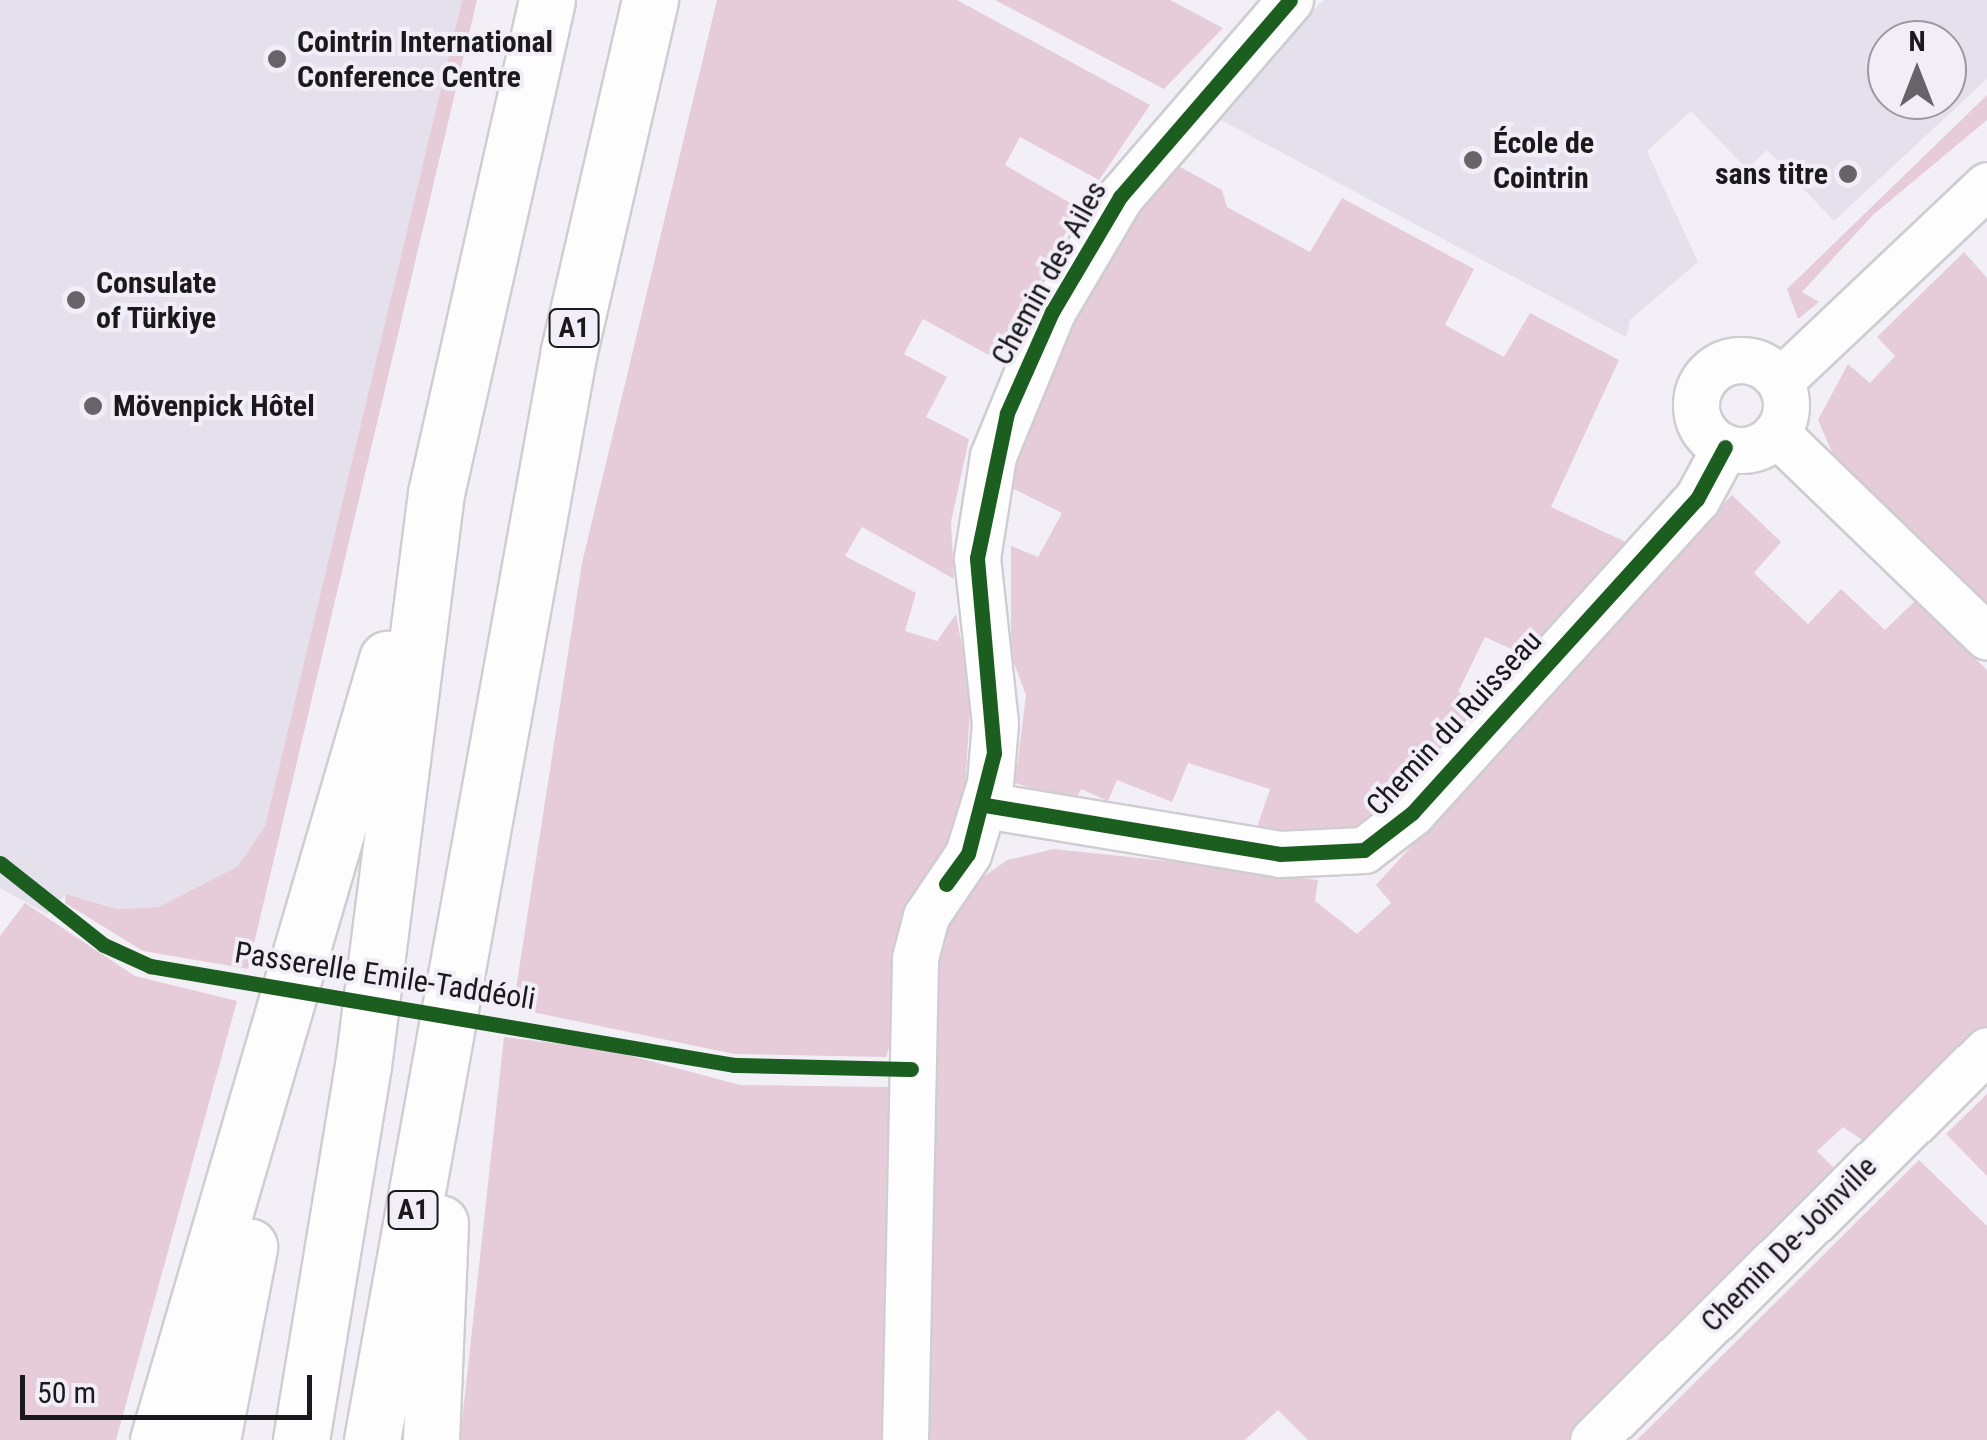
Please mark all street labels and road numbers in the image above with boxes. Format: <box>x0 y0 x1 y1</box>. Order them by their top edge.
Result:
street label: Chemin des Ailes <box>984 175 1114 371</box>
road number: A1 <box>546 305 602 351</box>
street label: Chemin du Ruisseau <box>1359 623 1549 823</box>
street label: Passerelle Emile-Taddéoli <box>232 934 538 1018</box>
street label: Chemin De-Joinville <box>1694 1149 1884 1339</box>
road number: A1 <box>386 1187 440 1233</box>

